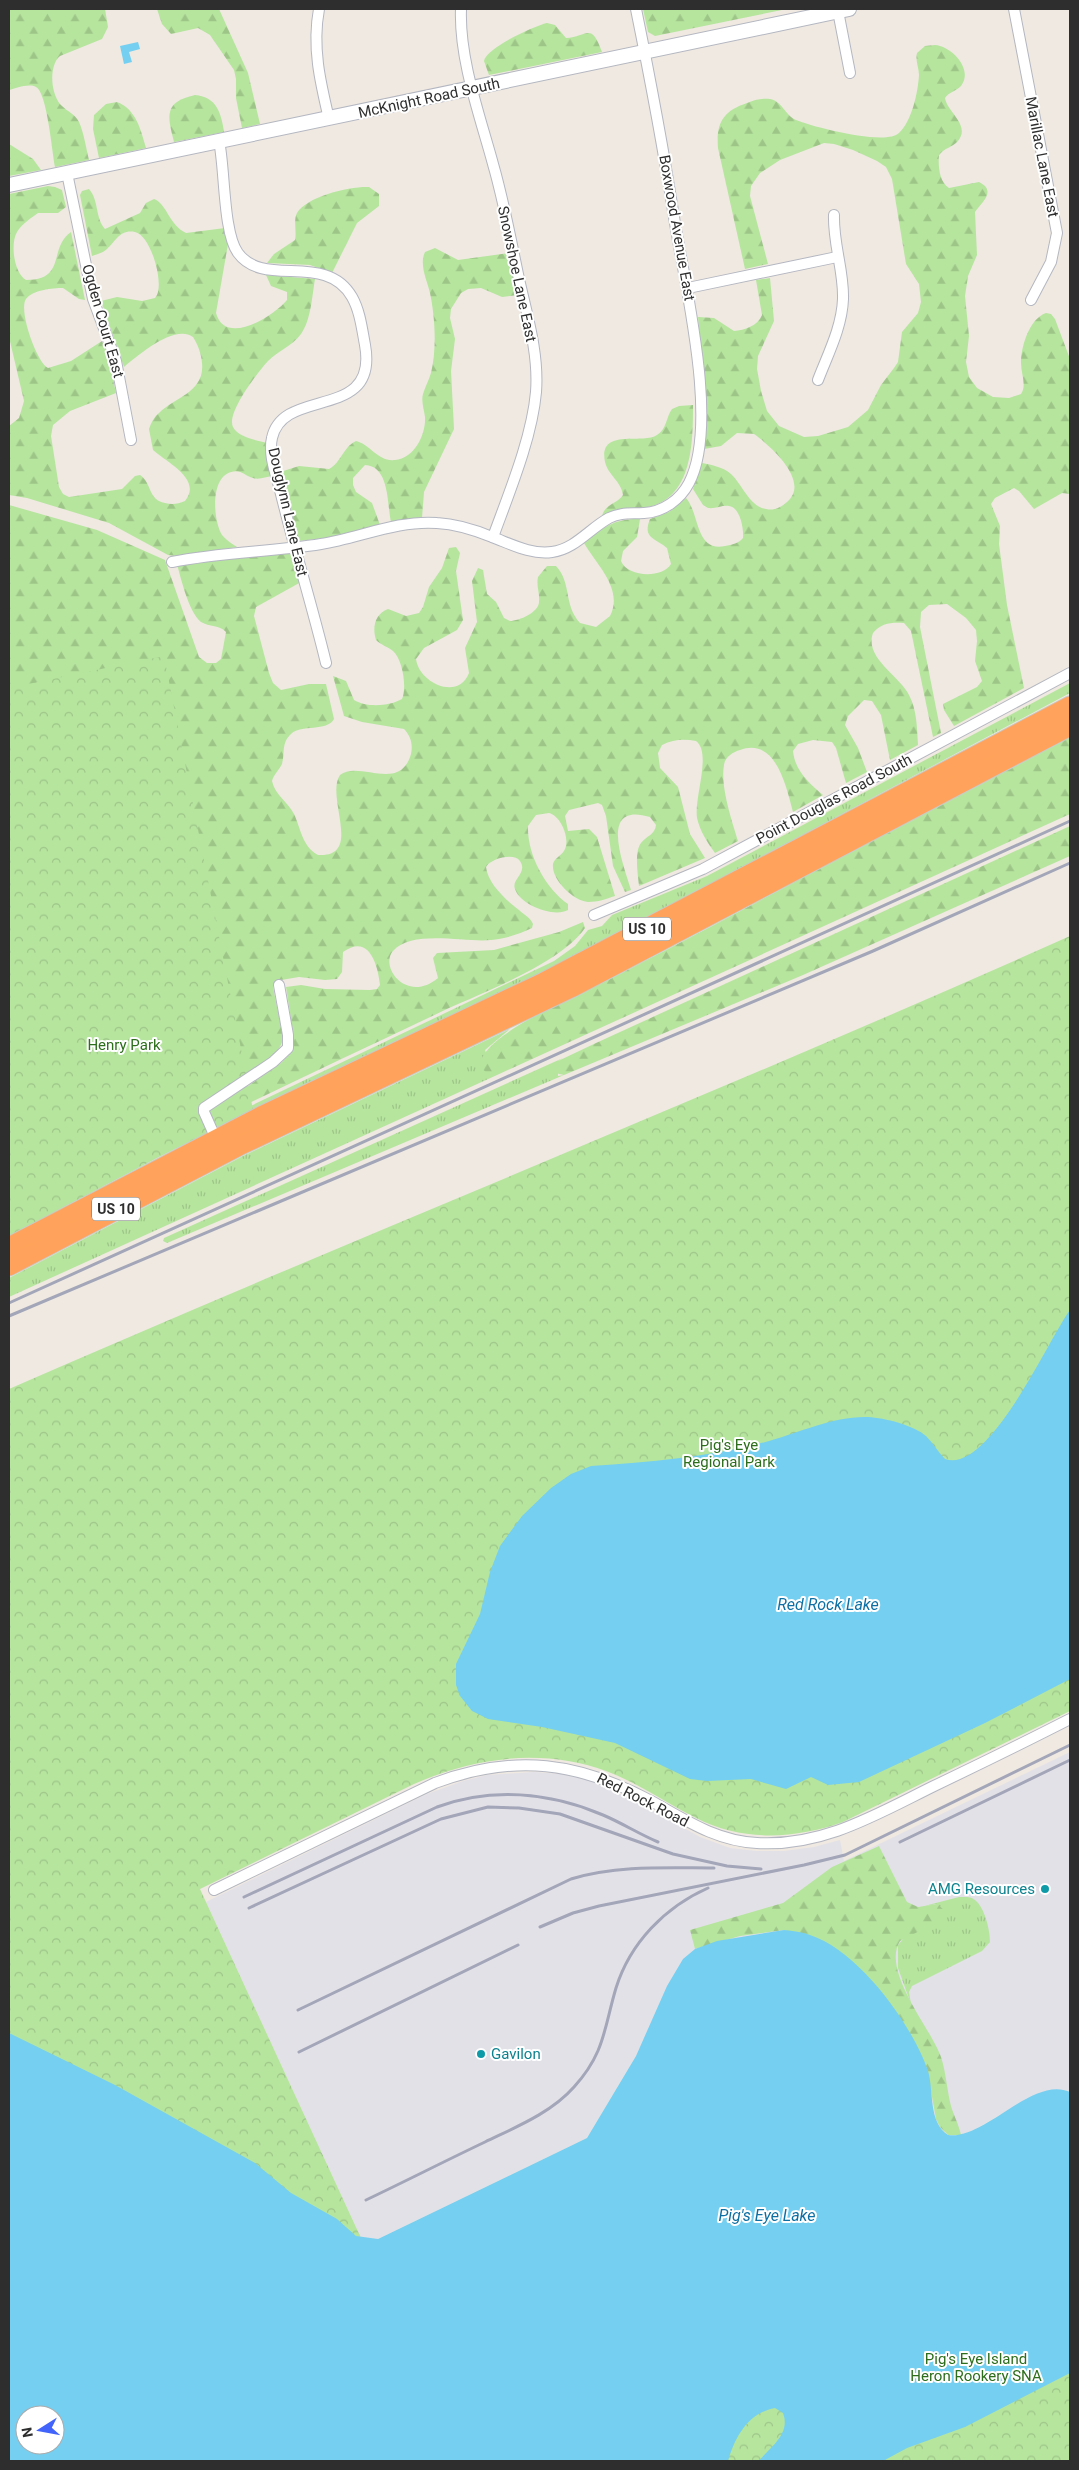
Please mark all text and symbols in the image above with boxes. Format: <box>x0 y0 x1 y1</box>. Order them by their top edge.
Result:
street label: McKnight Road South <box>356 74 502 122</box>
street label: Marillac Lane East <box>1021 95 1063 219</box>
street label: Boxwood Avenue East <box>655 154 699 302</box>
street label: Snowshoe Lane East <box>494 204 540 344</box>
street label: Ogden Court East <box>78 262 128 380</box>
street label: Douglynn Lane East <box>264 446 312 578</box>
street label: Point Douglas Road South <box>753 750 915 848</box>
road number: US 10 <box>623 918 671 941</box>
park label: Henry Park <box>87 1036 161 1054</box>
road number: US 10 <box>92 1198 140 1220</box>
park label: Pig's Eye Regional Park <box>683 1436 775 1471</box>
water label: Red Rock Lake <box>777 1595 879 1614</box>
street label: Red Rock Road <box>594 1769 692 1831</box>
place label: AMG Resources <box>928 1880 1035 1898</box>
marker: AMG Resources <box>1039 1883 1051 1895</box>
place label: Gavilon <box>491 2045 541 2063</box>
marker: Gavilon <box>475 2048 487 2060</box>
water label: Pig's Eye Lake <box>718 2206 816 2225</box>
park label: Pig's Eye Island Heron Rookery SNA <box>910 2350 1042 2385</box>
north arrow <box>15 2405 65 2455</box>
text: N <box>18 2426 36 2439</box>

